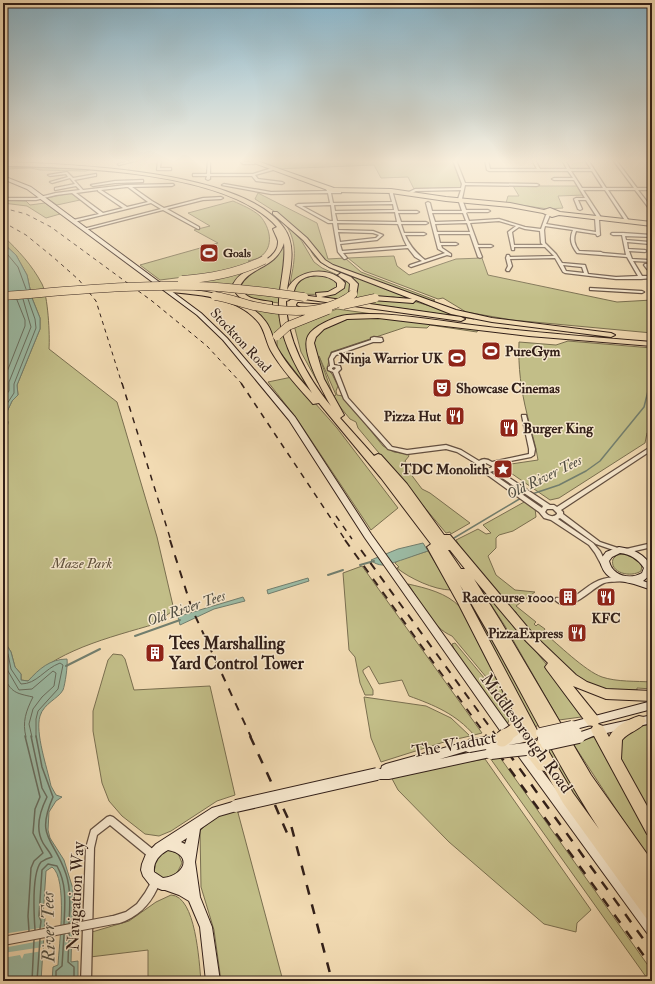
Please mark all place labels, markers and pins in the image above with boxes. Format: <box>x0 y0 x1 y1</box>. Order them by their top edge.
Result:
sports icon: Goals <box>198 242 220 264</box>
place label: Goals <box>223 246 251 261</box>
sports icon: PureGym <box>480 340 502 362</box>
place label: PureGym <box>505 343 560 361</box>
sports icon: Ninja Warrior UK <box>446 347 468 369</box>
place label: Ninja Warrior UK <box>337 350 444 367</box>
theatre icon: Showcase Cinemas <box>431 377 453 399</box>
place label: Showcase Cinemas <box>456 380 560 397</box>
restaurant icon: Pizza Hut <box>444 405 466 427</box>
place label: Pizza Hut <box>384 408 441 425</box>
restaurant icon: Burger King <box>498 417 520 439</box>
place label: Burger King <box>523 420 594 438</box>
place icon: TDC Monolith <box>492 458 514 480</box>
place label: TDC Monolith <box>400 461 490 478</box>
building icon: Racecourse 1000 <box>557 586 579 608</box>
restaurant icon: KFC <box>595 586 617 608</box>
place label: Racecourse 1000 <box>462 589 554 606</box>
place label: KFC <box>592 610 620 627</box>
restaurant icon: PizzaExpress <box>566 622 588 644</box>
place label: PizzaExpress <box>488 625 563 643</box>
place label: Tees Marshalling Yard Control Tower <box>168 633 304 674</box>
building icon: Tees Marshalling Yard Control Tower <box>144 642 166 664</box>

